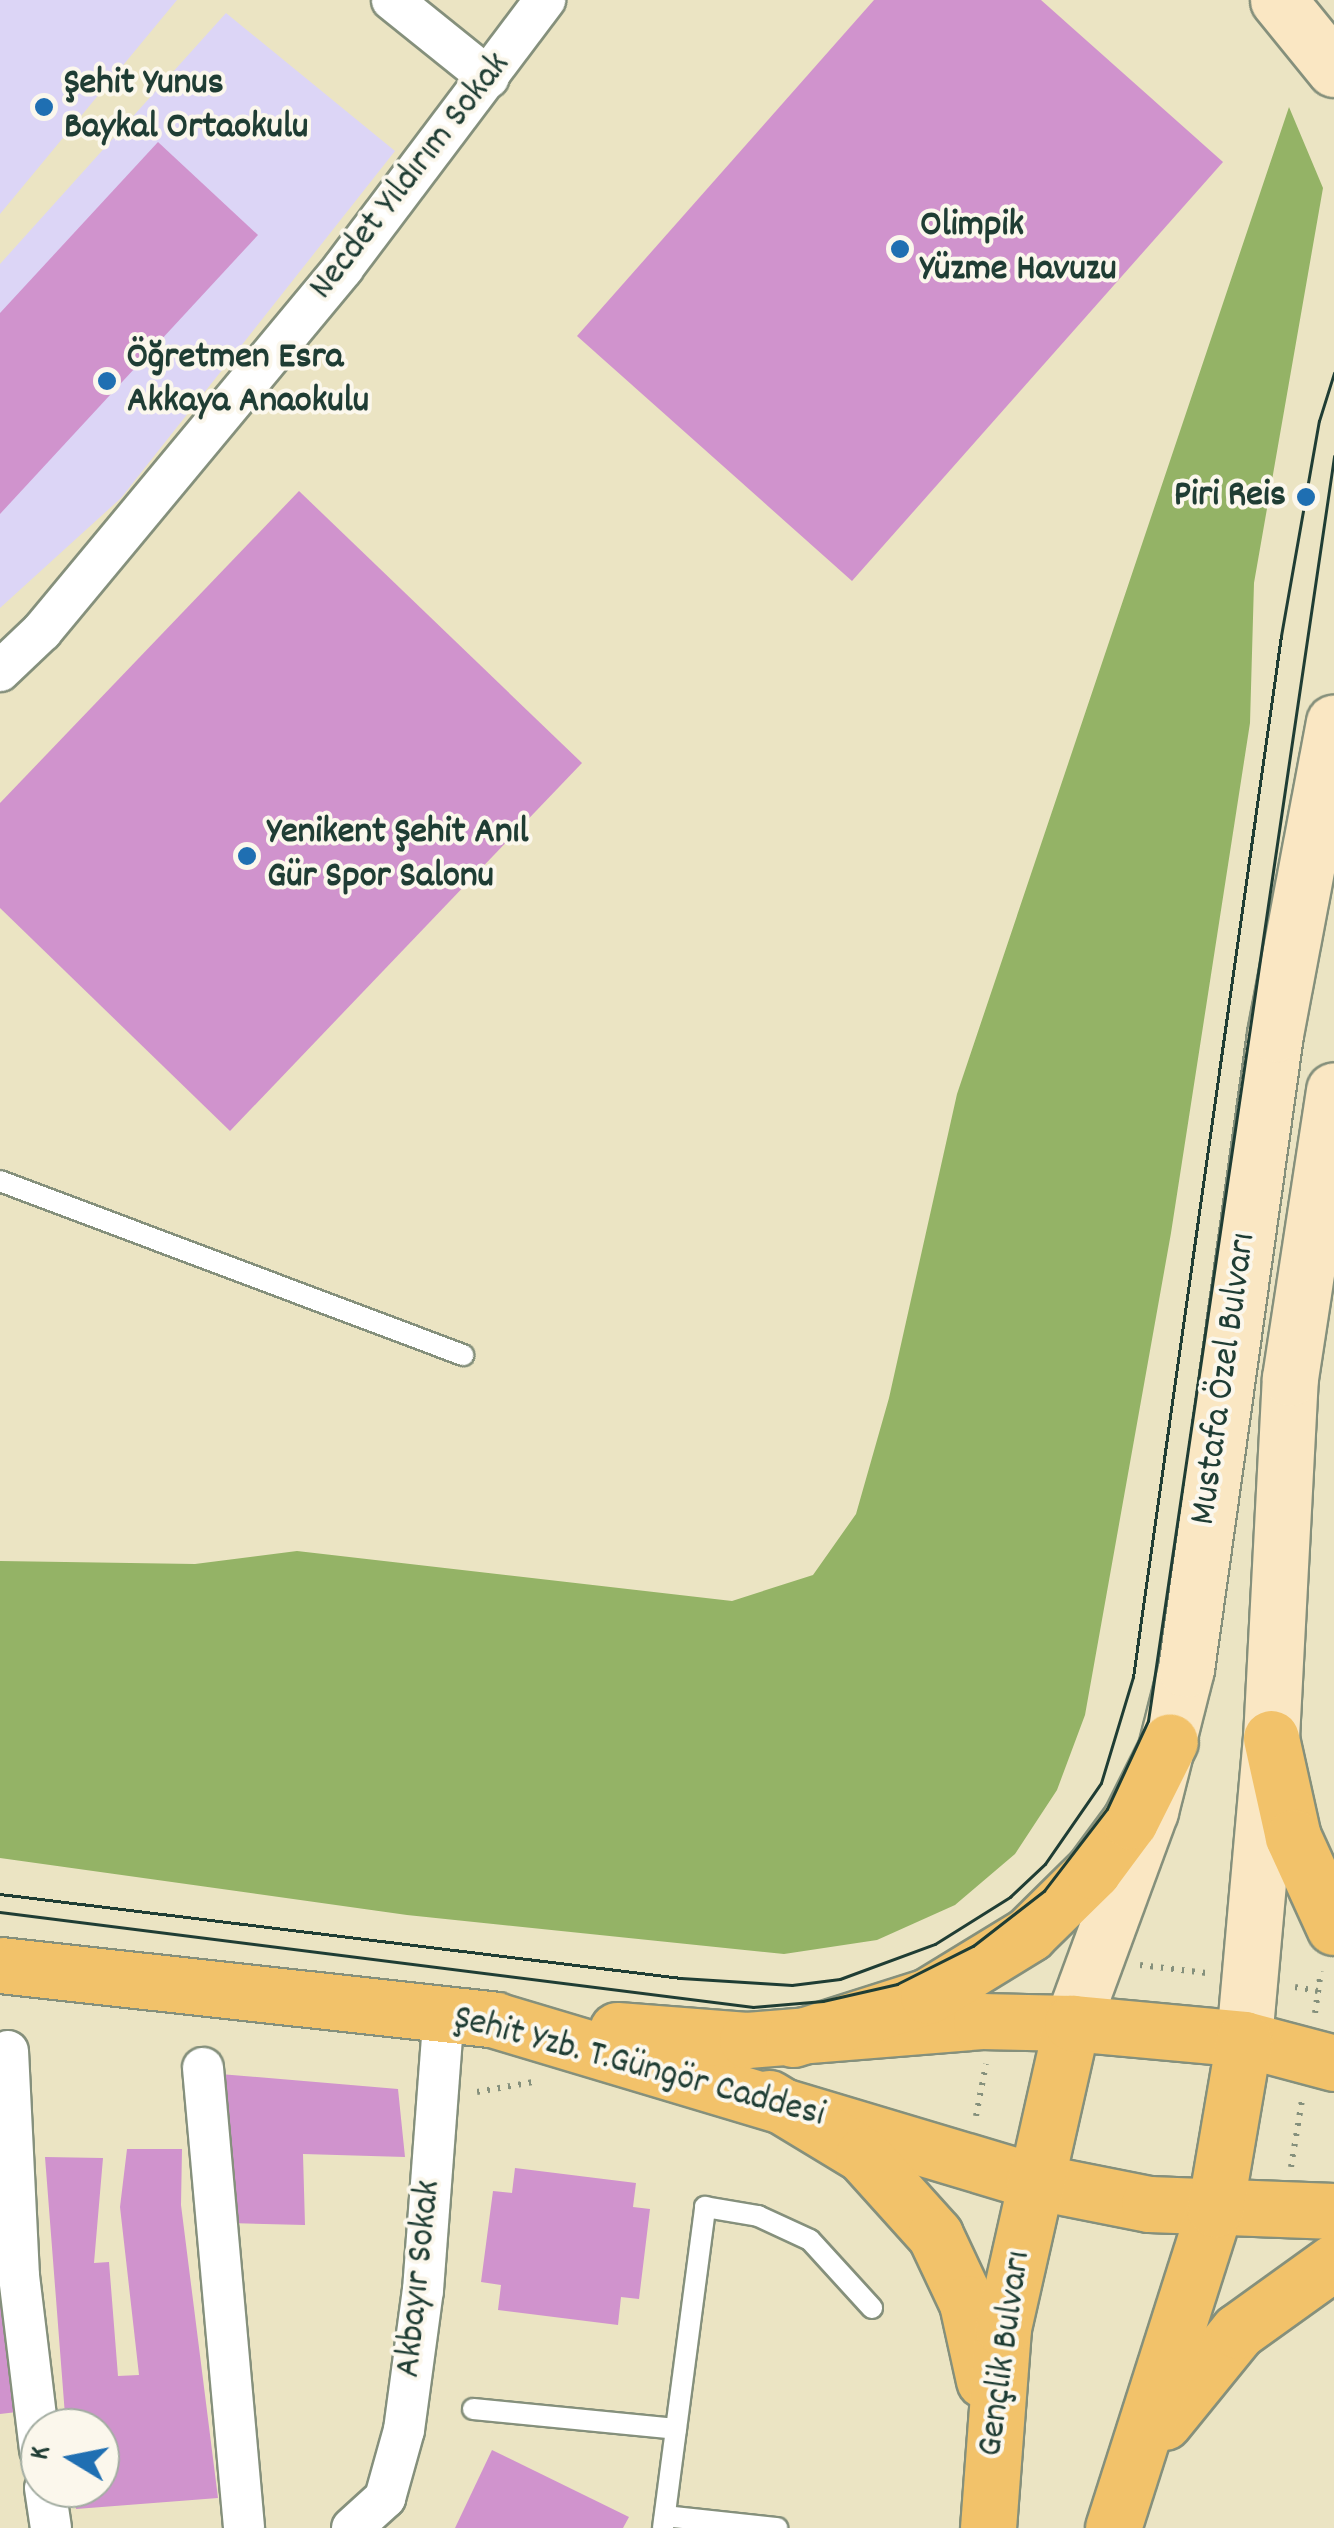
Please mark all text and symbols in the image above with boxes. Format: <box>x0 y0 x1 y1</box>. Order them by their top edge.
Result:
street label: Necdet Yıldırım Sokak <box>300 44 522 310</box>
place label: Şehit Yunus Baykal Ortaokulu <box>64 62 308 152</box>
marker: Şehit Yunus Baykal Ortaokulu <box>33 96 55 118</box>
place label: Olimpik Yüzme Havuzu <box>920 204 1117 294</box>
marker: Olimpik Yüzme Havuzu <box>889 238 911 260</box>
place label: Öğretmen Esra Akkaya Anaokulu <box>127 336 369 426</box>
marker: Öğretmen Esra Akkaya Anaokulu <box>96 370 118 392</box>
place label: Piri Reis <box>1174 474 1286 520</box>
marker: Piri Reis <box>1295 486 1317 508</box>
place label: Yenikent Şehit Anıl Gür Spor Salonu <box>267 811 528 901</box>
marker: Yenikent Şehit Anıl Gür Spor Salonu <box>236 845 258 867</box>
street label: Mustafa Özel Bulvarı <box>1182 1230 1268 1528</box>
street label: Şehit Yzb. T.Güngör Caddesi <box>449 1997 829 2139</box>
street label: Akbayır Sokak <box>387 2178 453 2380</box>
street label: Gençlik Bulvarı <box>969 2248 1043 2460</box>
north arrow <box>20 2408 120 2508</box>
text: K <box>22 2443 63 2463</box>

